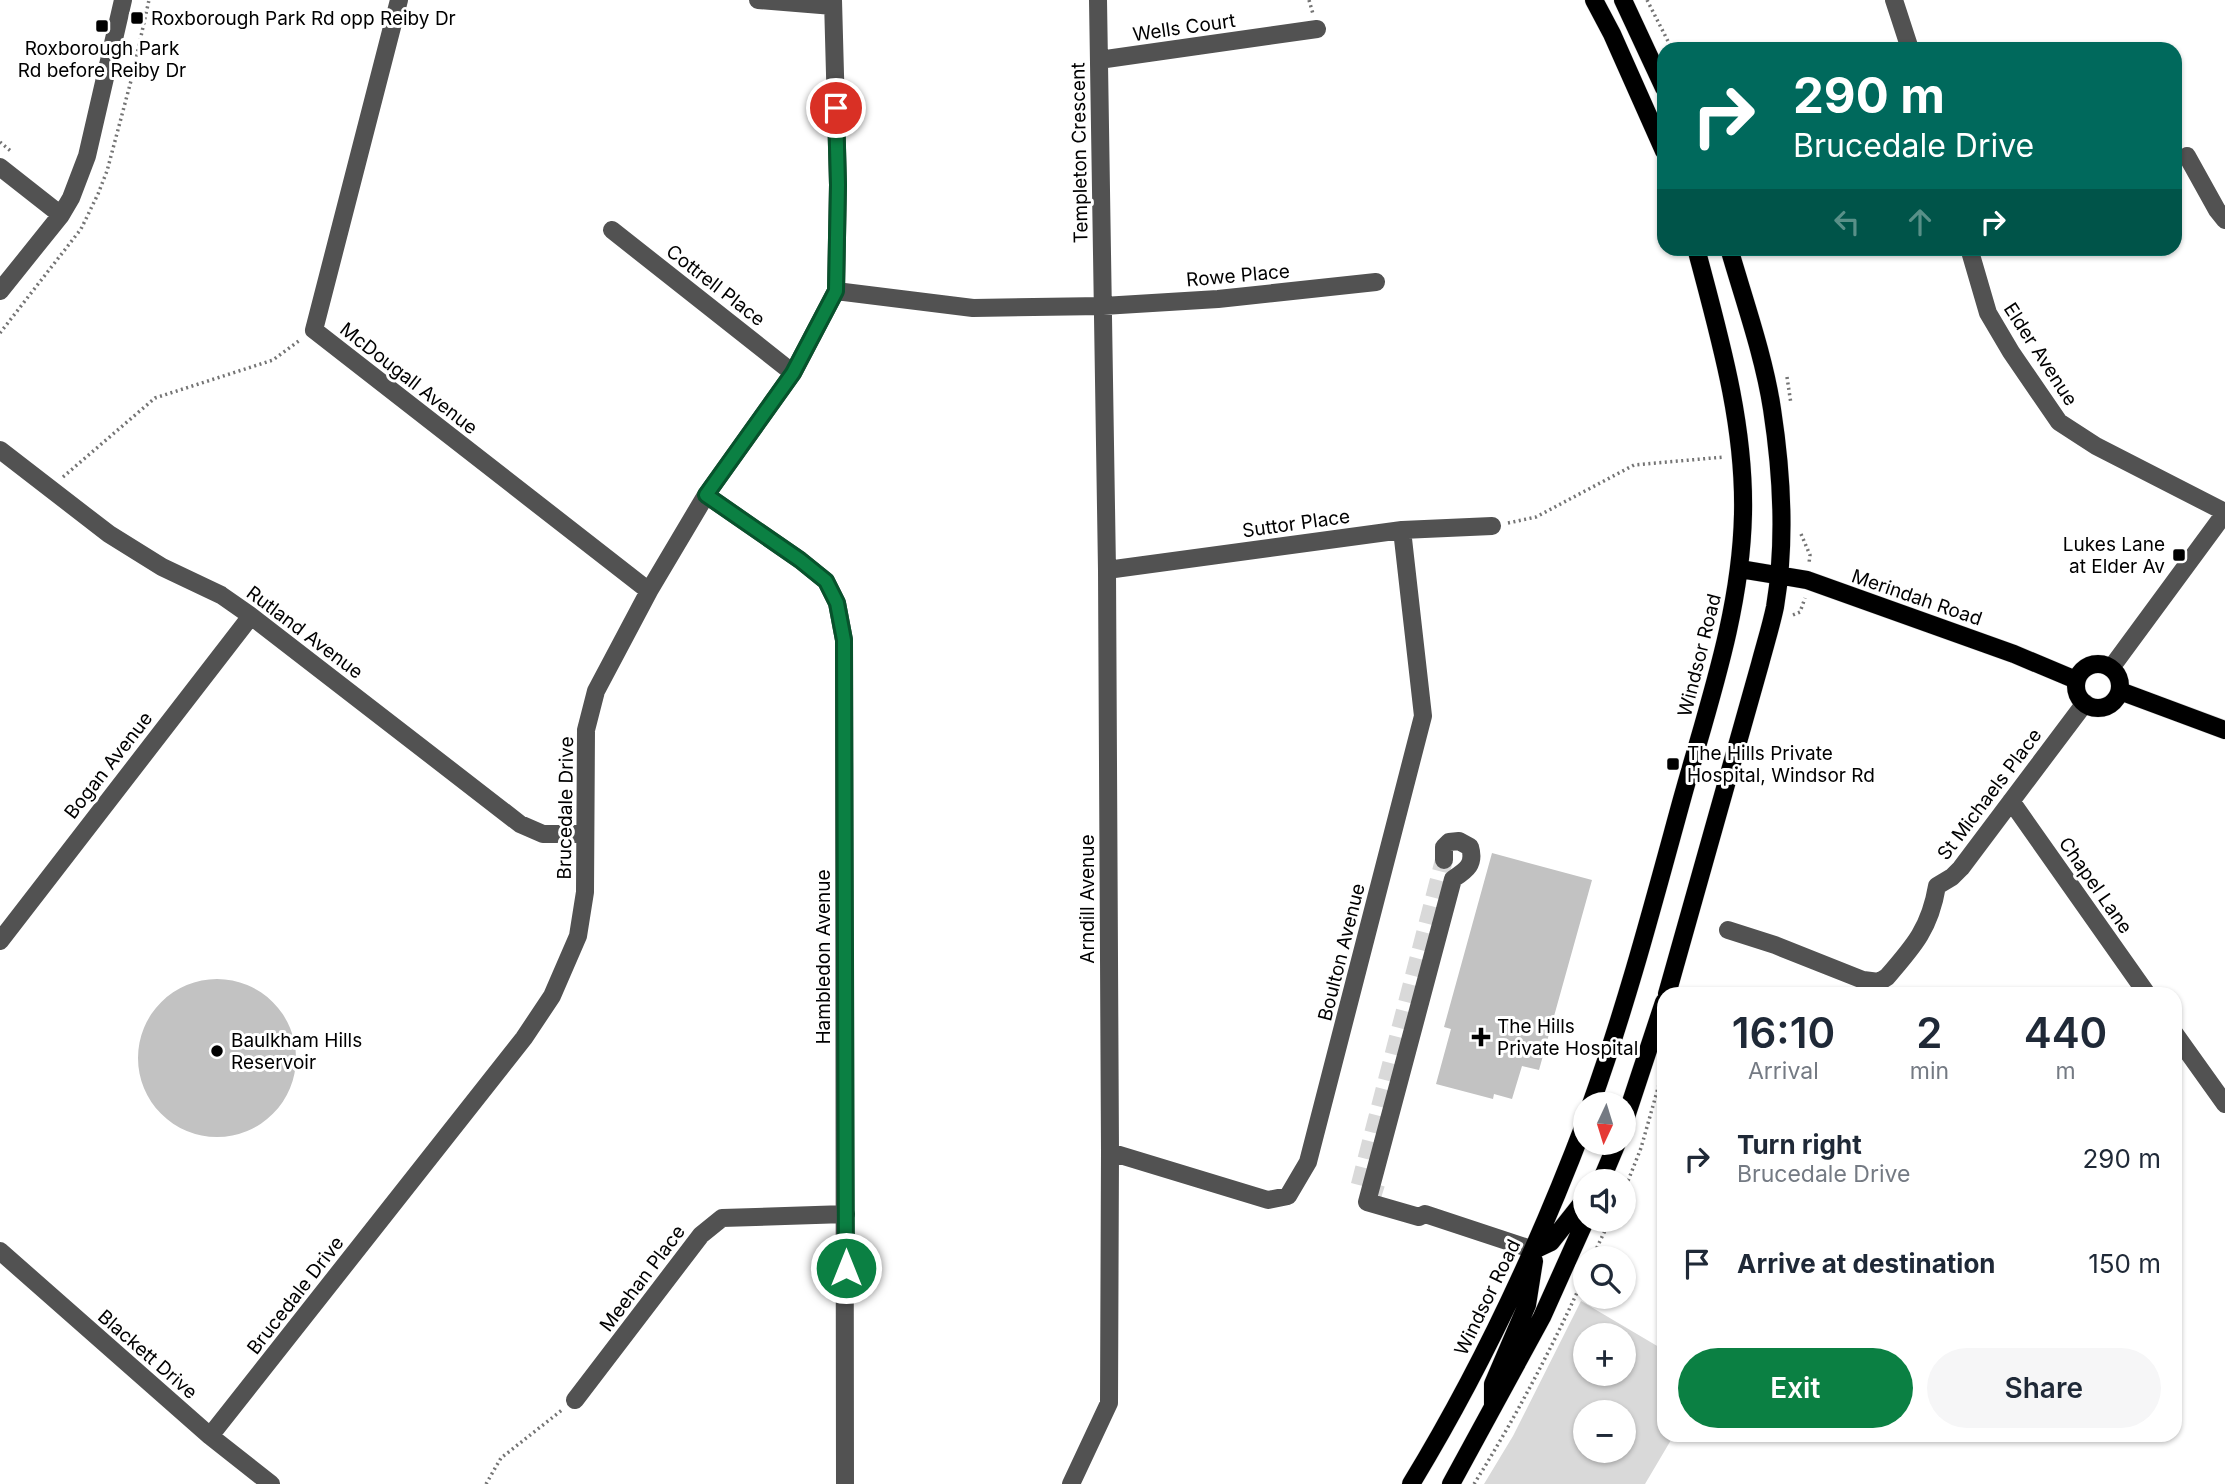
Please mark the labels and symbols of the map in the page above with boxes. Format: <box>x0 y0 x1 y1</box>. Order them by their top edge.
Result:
place label: Roxborough Park Rd opp Reiby Dr <box>151 7 456 30</box>
street label: Wells Court <box>1131 9 1237 46</box>
marker: Roxborough Park Rd opp Reiby Dr <box>129 10 145 26</box>
marker: Roxborough Park Rd before Reiby Dr <box>94 18 110 34</box>
place label: Roxborough Park Rd before Reiby Dr <box>18 37 186 82</box>
street label: Templeton Crescent <box>1066 62 1093 244</box>
pin <box>806 78 866 138</box>
street label: Cottrell Place <box>662 240 770 331</box>
street label: Rowe Place <box>1185 260 1291 291</box>
street label: Elder Avenue <box>1999 299 2082 410</box>
street label: McDougall Avenue <box>335 318 482 439</box>
street label: Suttor Place <box>1241 505 1351 542</box>
place label: Lukes Lane at Elder Av <box>2063 533 2165 578</box>
marker: Lukes Lane at Elder Av <box>2171 547 2187 563</box>
street label: Merindah Road <box>1849 564 1985 631</box>
street label: Rutland Avenue <box>242 581 367 684</box>
street label: Windsor Road <box>1673 591 1726 719</box>
street label: Bogan Avenue <box>59 707 157 823</box>
street label: St Michaels Place <box>1932 724 2046 865</box>
street label: Brucedale Drive <box>553 736 578 880</box>
place label: The Hills Private Hospital, Windsor Rd <box>1687 742 1875 787</box>
marker: The Hills Private Hospital, Windsor Rd <box>1665 756 1681 772</box>
street label: Chapel Lane <box>2054 833 2137 938</box>
street label: Arndill Avenue <box>1076 834 1099 964</box>
street label: Hambledon Avenue <box>812 869 835 1045</box>
street label: Boulton Avenue <box>1313 881 1370 1023</box>
place label: The Hills Private Hospital <box>1497 1015 1638 1060</box>
marker: The Hills Private Hospital <box>1471 1027 1491 1047</box>
place label: Baulkham Hills Reservoir <box>231 1029 362 1074</box>
marker: Baulkham Hills Reservoir <box>209 1043 225 1059</box>
north arrow <box>1573 1092 1636 1155</box>
street label: Meehan Place <box>595 1221 690 1336</box>
position arrow <box>809 1231 883 1305</box>
street label: Brucedale Drive <box>242 1232 349 1359</box>
street label: Windsor Road <box>1450 1236 1525 1359</box>
street label: Blackett Drive <box>93 1305 202 1404</box>

